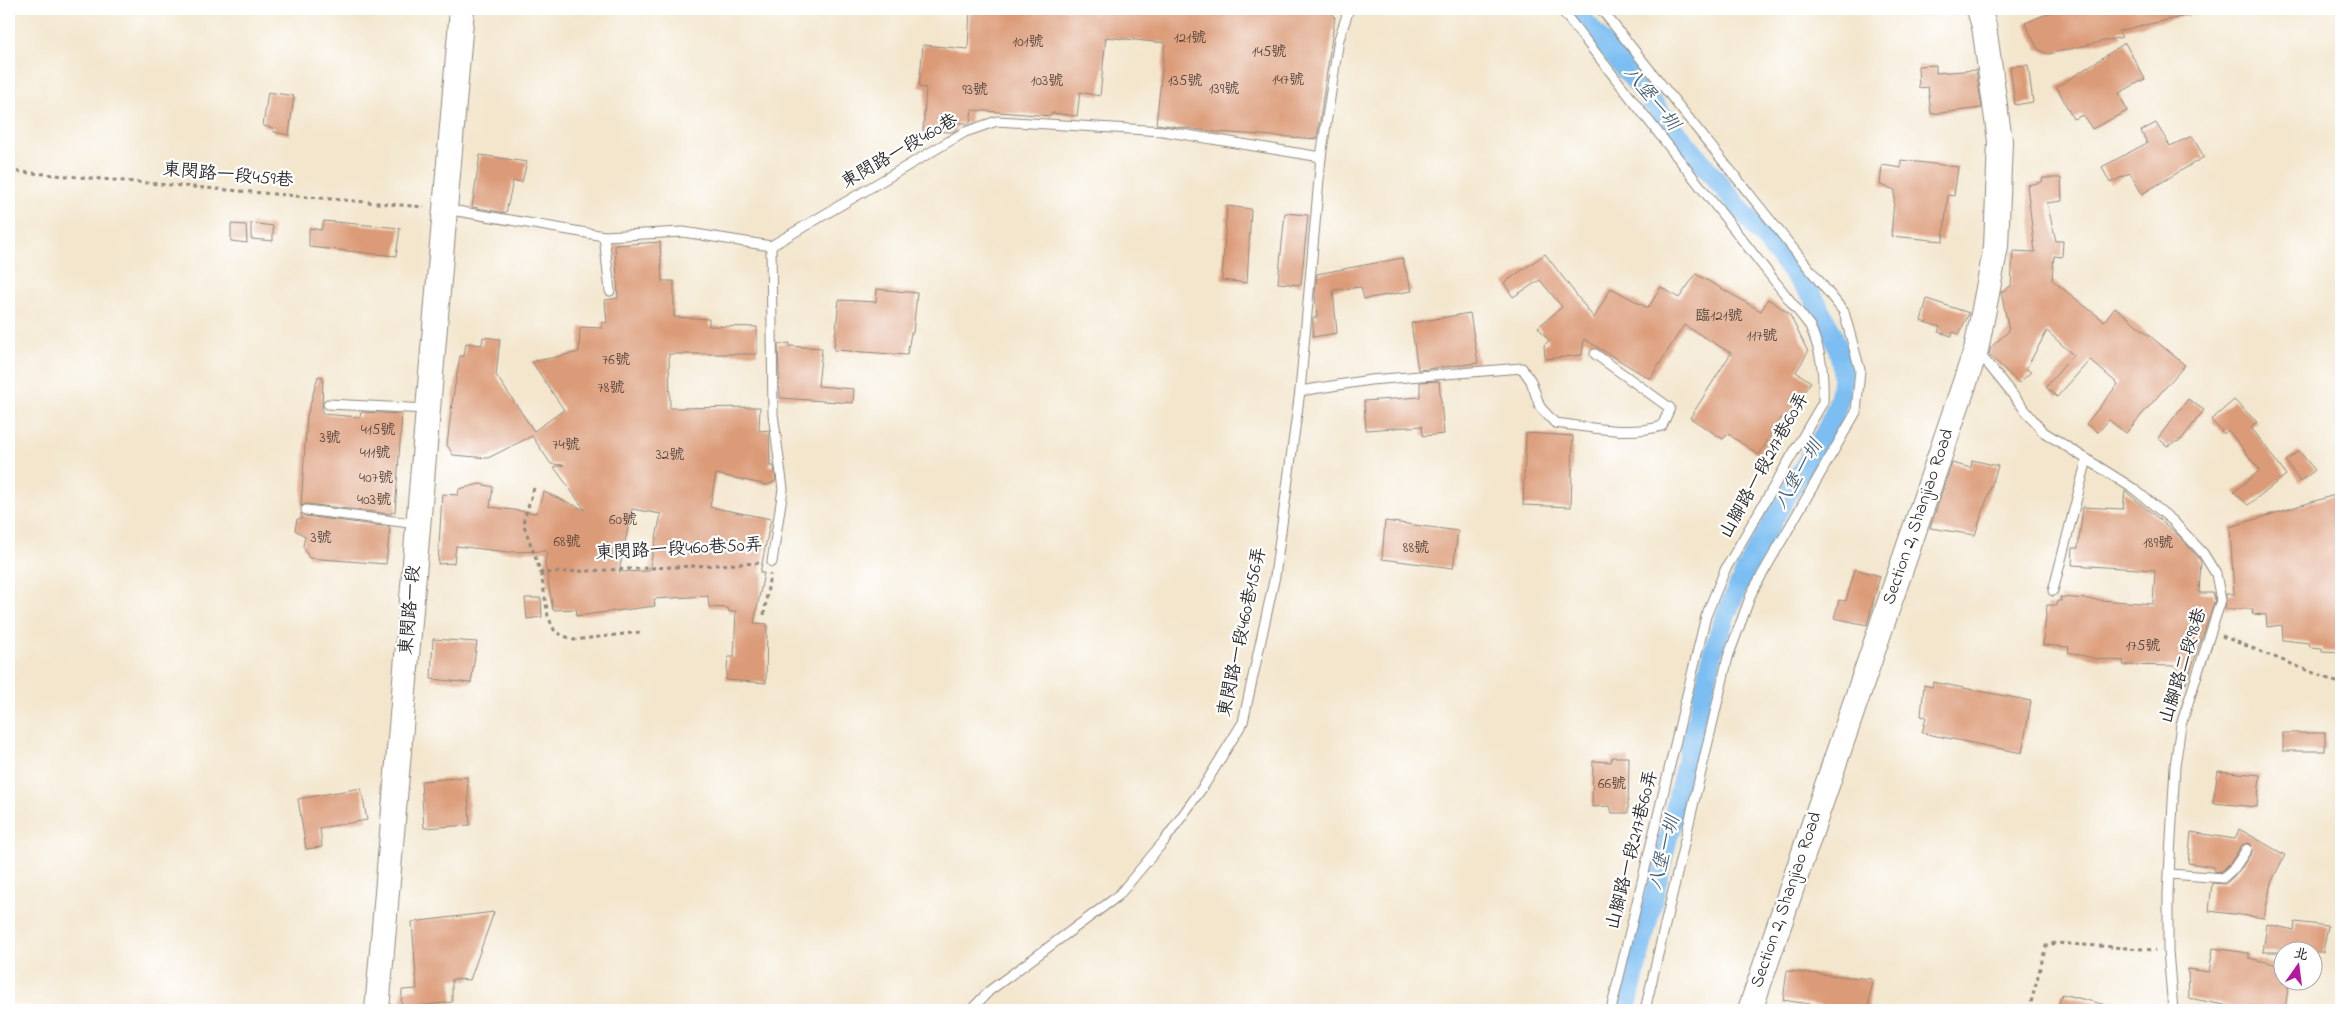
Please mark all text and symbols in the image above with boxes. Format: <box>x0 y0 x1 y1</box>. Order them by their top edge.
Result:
house number: 121號 <box>1174 27 1206 49</box>
house number: 101號 <box>1012 31 1044 53</box>
house number: 145號 <box>1252 41 1286 63</box>
water label: 八堡一圳 <box>1617 61 1687 139</box>
house number: 147號 <box>1272 69 1304 91</box>
house number: 103號 <box>1031 70 1063 92</box>
house number: 135號 <box>1168 70 1202 92</box>
house number: 139號 <box>1209 78 1239 100</box>
house number: 93號 <box>962 79 988 101</box>
street label: 東閔路一段460巷 <box>837 108 963 196</box>
street label: 東閔路一段459巷 <box>162 157 294 195</box>
house number: 臨121號 <box>1696 305 1743 327</box>
house number: 117號 <box>1747 325 1777 347</box>
house number: 76號 <box>602 349 630 371</box>
house number: 78號 <box>598 377 624 399</box>
street label: 山腳路一段217巷60弄 <box>1714 388 1816 544</box>
house number: 415號 <box>361 419 395 441</box>
street label: Section 2, Shanjiao Road <box>1877 426 1961 608</box>
house number: 3號 <box>319 427 341 449</box>
house number: 74號 <box>552 434 580 456</box>
water label: 八堡一圳 <box>1768 434 1831 515</box>
house number: 411號 <box>360 442 390 464</box>
house number: 32號 <box>656 444 684 466</box>
house number: 407號 <box>359 467 393 489</box>
house number: 403號 <box>357 489 391 511</box>
house number: 60號 <box>609 509 637 531</box>
house number: 3號 <box>310 527 332 549</box>
house number: 68號 <box>553 531 581 553</box>
house number: 189號 <box>2143 532 2173 554</box>
street label: 東閔路一段460巷50弄 <box>595 533 763 567</box>
house number: 88號 <box>1403 537 1429 559</box>
street label: 東閔路一段460巷156弄 <box>1212 545 1274 719</box>
street label: 東閔路一段 <box>394 564 428 656</box>
street label: 山腳路二段98巷 <box>2154 605 2214 727</box>
house number: 175號 <box>2126 635 2160 657</box>
street label: 山腳路一段217巷60弄 <box>1601 767 1665 933</box>
house number: 66號 <box>1598 773 1626 795</box>
street label: Section 2, Shanjiao Road <box>1745 809 1829 991</box>
water label: 八堡一圳 <box>1643 811 1688 893</box>
north arrow <box>2272 942 2322 992</box>
text: 北 <box>2291 943 2310 967</box>

